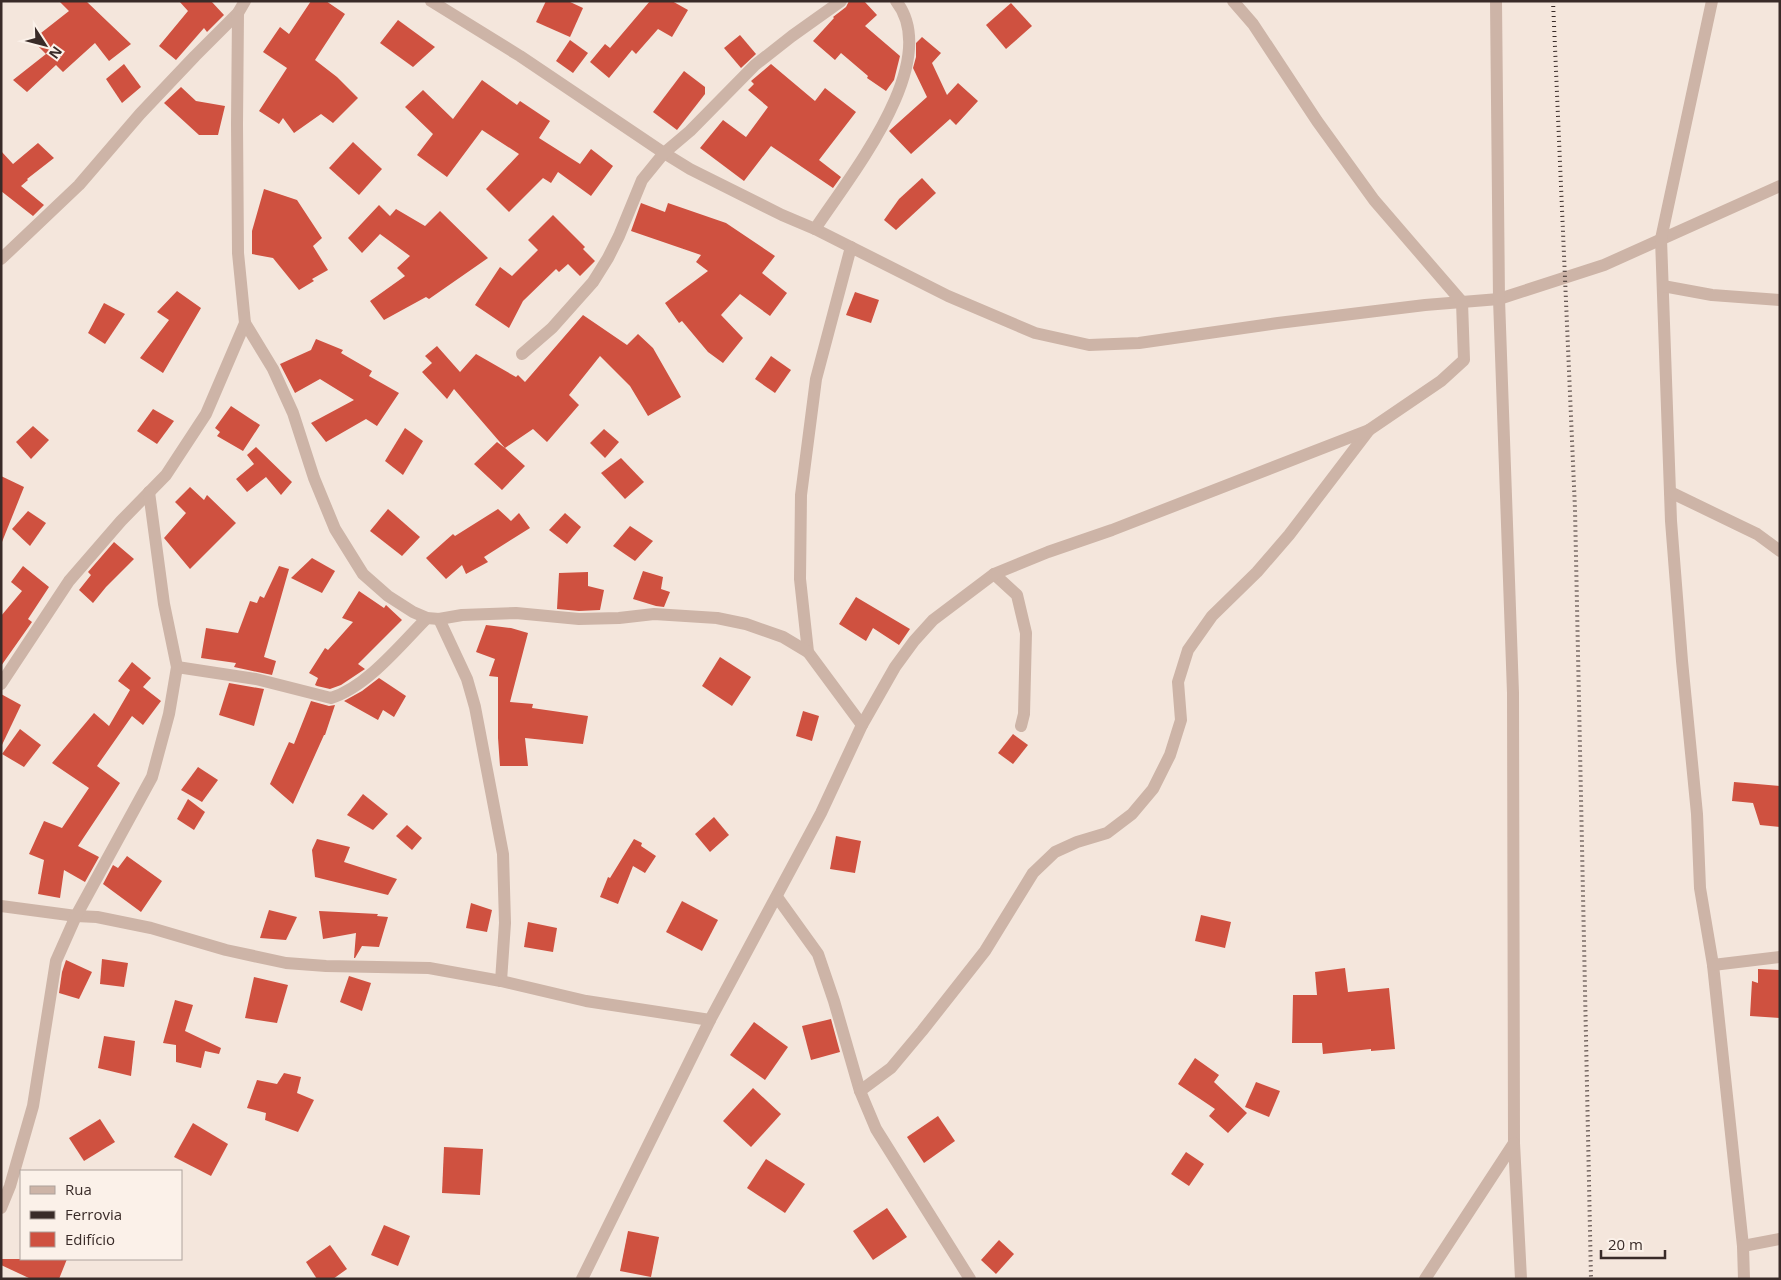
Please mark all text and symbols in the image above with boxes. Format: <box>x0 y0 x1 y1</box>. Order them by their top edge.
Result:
north arrow <box>20 20 70 70</box>
text: N <box>45 43 67 63</box>
legend <box>20 1170 182 1260</box>
text: Rua <box>65 1179 92 1199</box>
text: Ferrovia <box>65 1204 122 1224</box>
scale bar <box>1601 1228 1665 1260</box>
text: Edifício <box>65 1229 115 1249</box>
text: 20 m <box>1608 1234 1643 1254</box>

